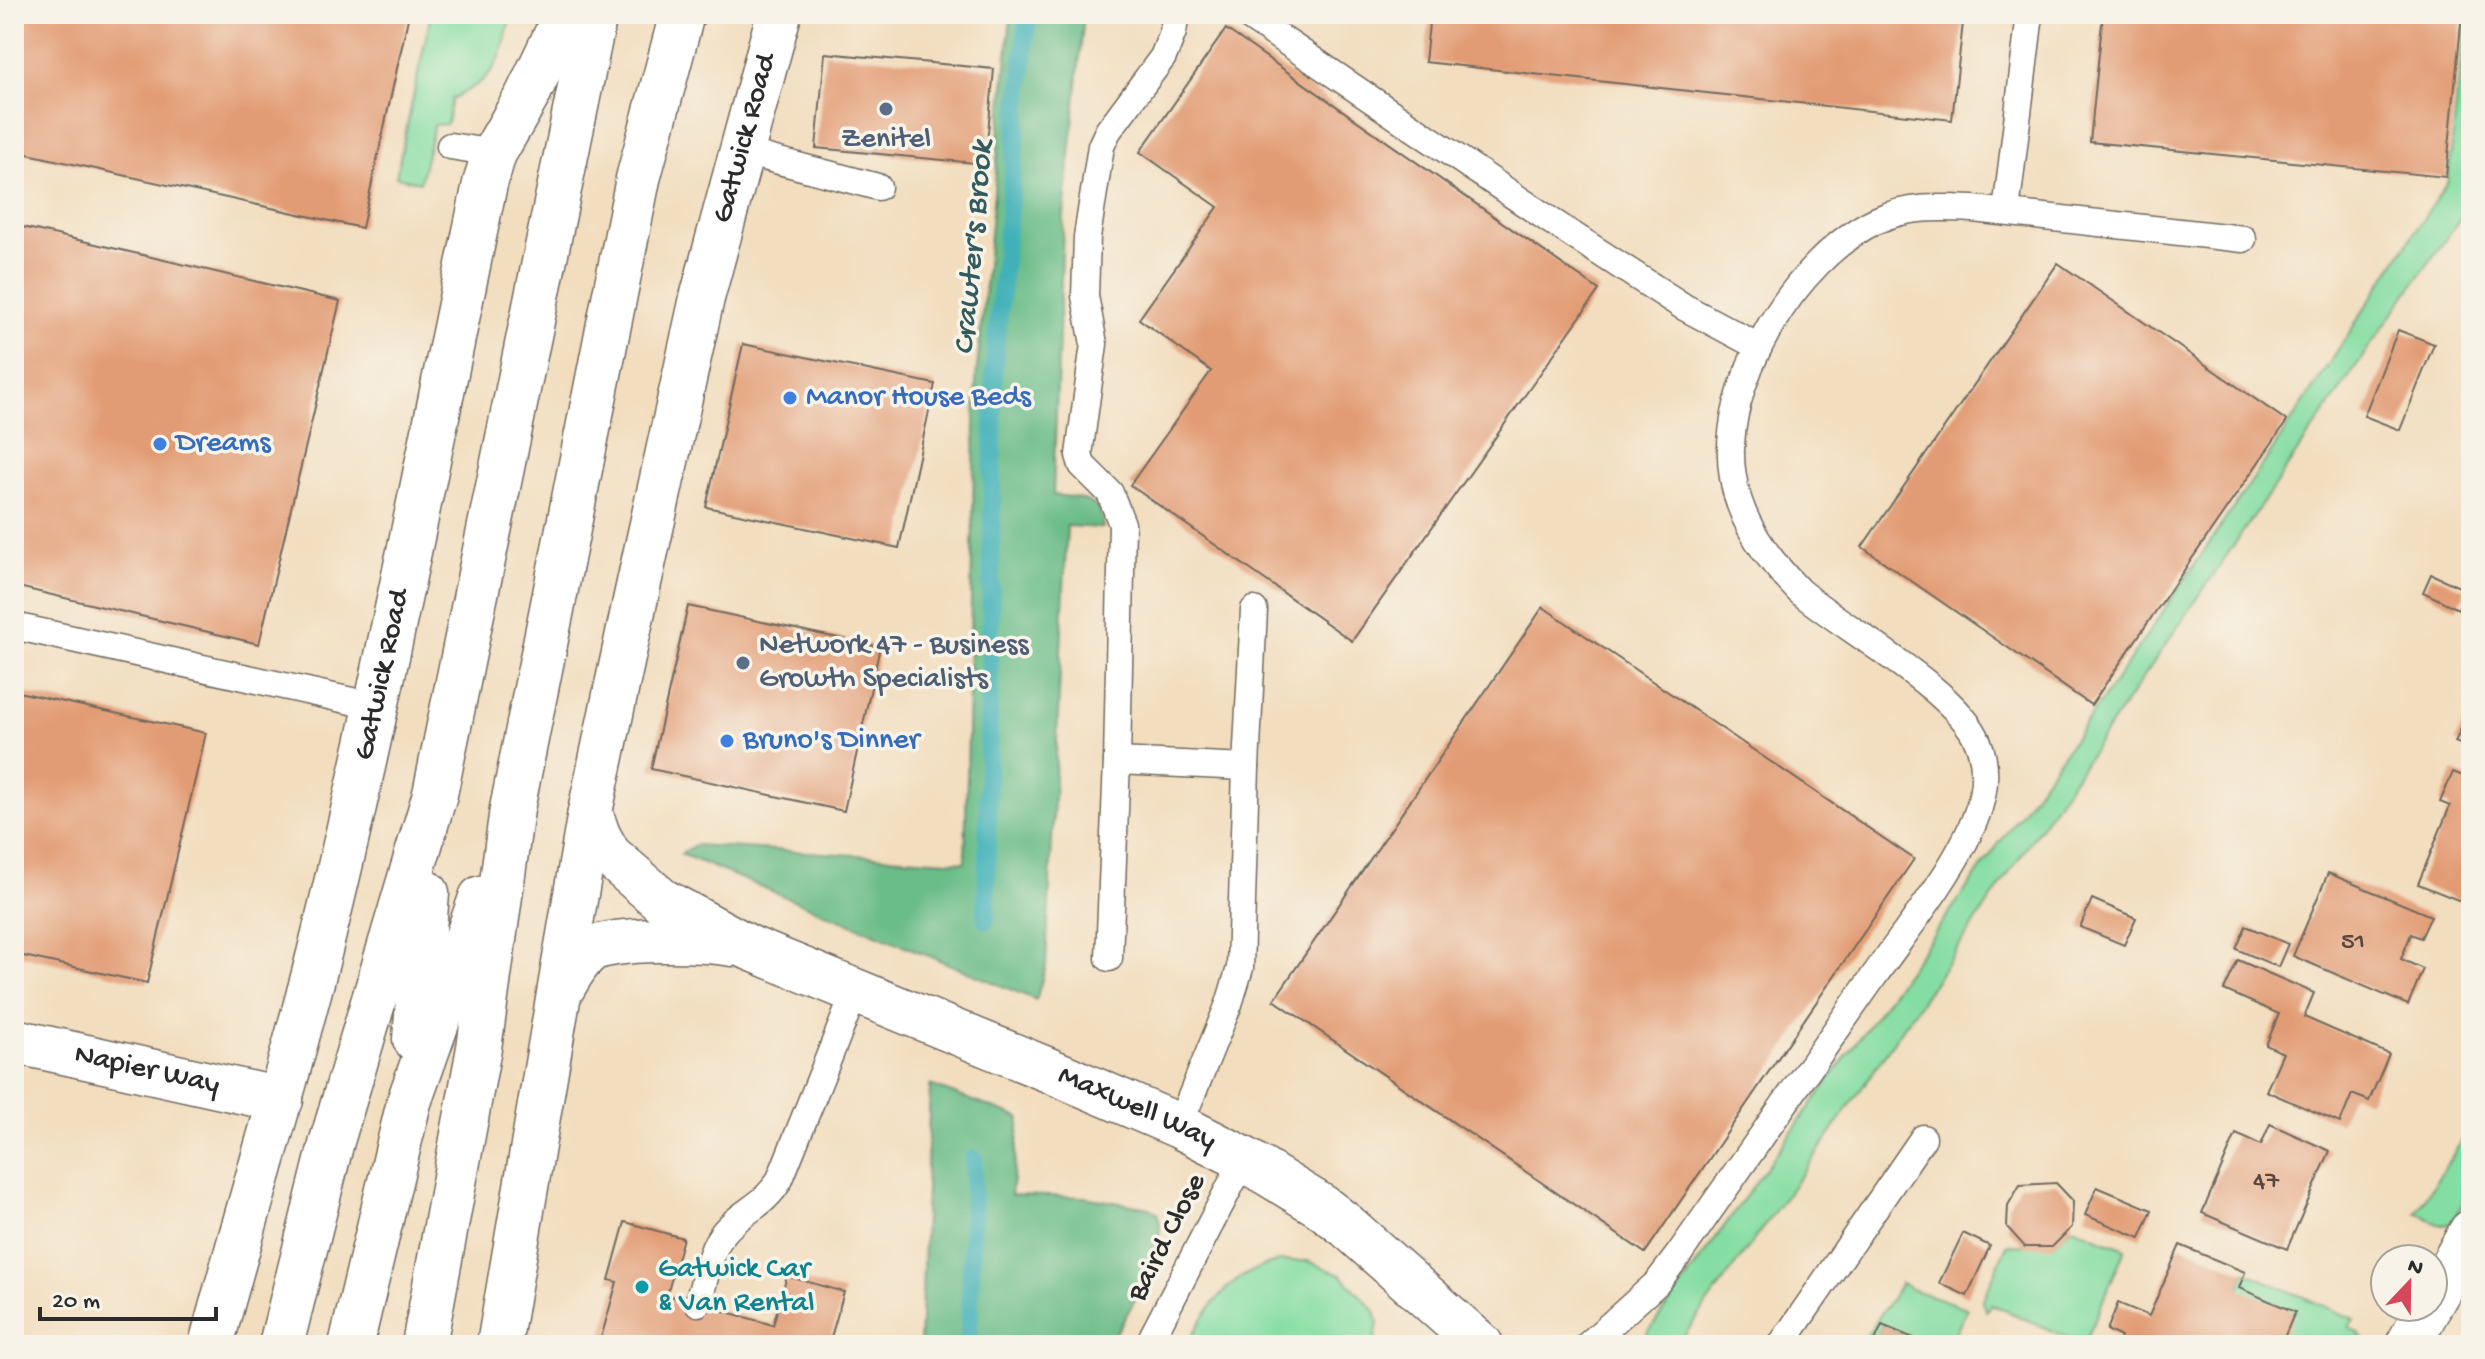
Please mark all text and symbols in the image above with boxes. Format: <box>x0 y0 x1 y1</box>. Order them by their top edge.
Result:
street label: Gatwick Road <box>706 48 786 227</box>
marker: Zenitel <box>877 100 895 118</box>
place label: Zenitel <box>841 123 931 158</box>
water label: Crawter's Brook <box>947 137 1004 357</box>
place label: Manor House Beds <box>806 381 1032 416</box>
marker: Manor House Beds <box>781 389 799 407</box>
place label: Dreams <box>174 427 272 462</box>
marker: Dreams <box>151 435 169 453</box>
street label: Gatwick Road <box>347 584 419 764</box>
place label: Network 47 - Business Growth Specialists <box>759 629 1029 698</box>
marker: Network 47 - Business Growth Specialists <box>734 654 752 672</box>
place label: Bruno's Dinner <box>742 724 922 759</box>
marker: Bruno's Dinner <box>718 732 736 750</box>
house number: 51 <box>2341 928 2365 959</box>
street label: Napier Way <box>71 1037 223 1103</box>
street label: Maxwell Way <box>1052 1059 1222 1159</box>
house number: 47 <box>2253 1167 2280 1198</box>
street label: Baird Close <box>1120 1168 1215 1309</box>
north arrow <box>2369 1243 2449 1323</box>
place label: Gatwick Car & Van Rental <box>658 1253 815 1322</box>
text: N <box>2403 1253 2427 1283</box>
scale bar <box>40 1271 216 1321</box>
marker: Gatwick Car & Van Rental <box>633 1278 651 1296</box>
text: 20 m <box>52 1288 100 1317</box>

